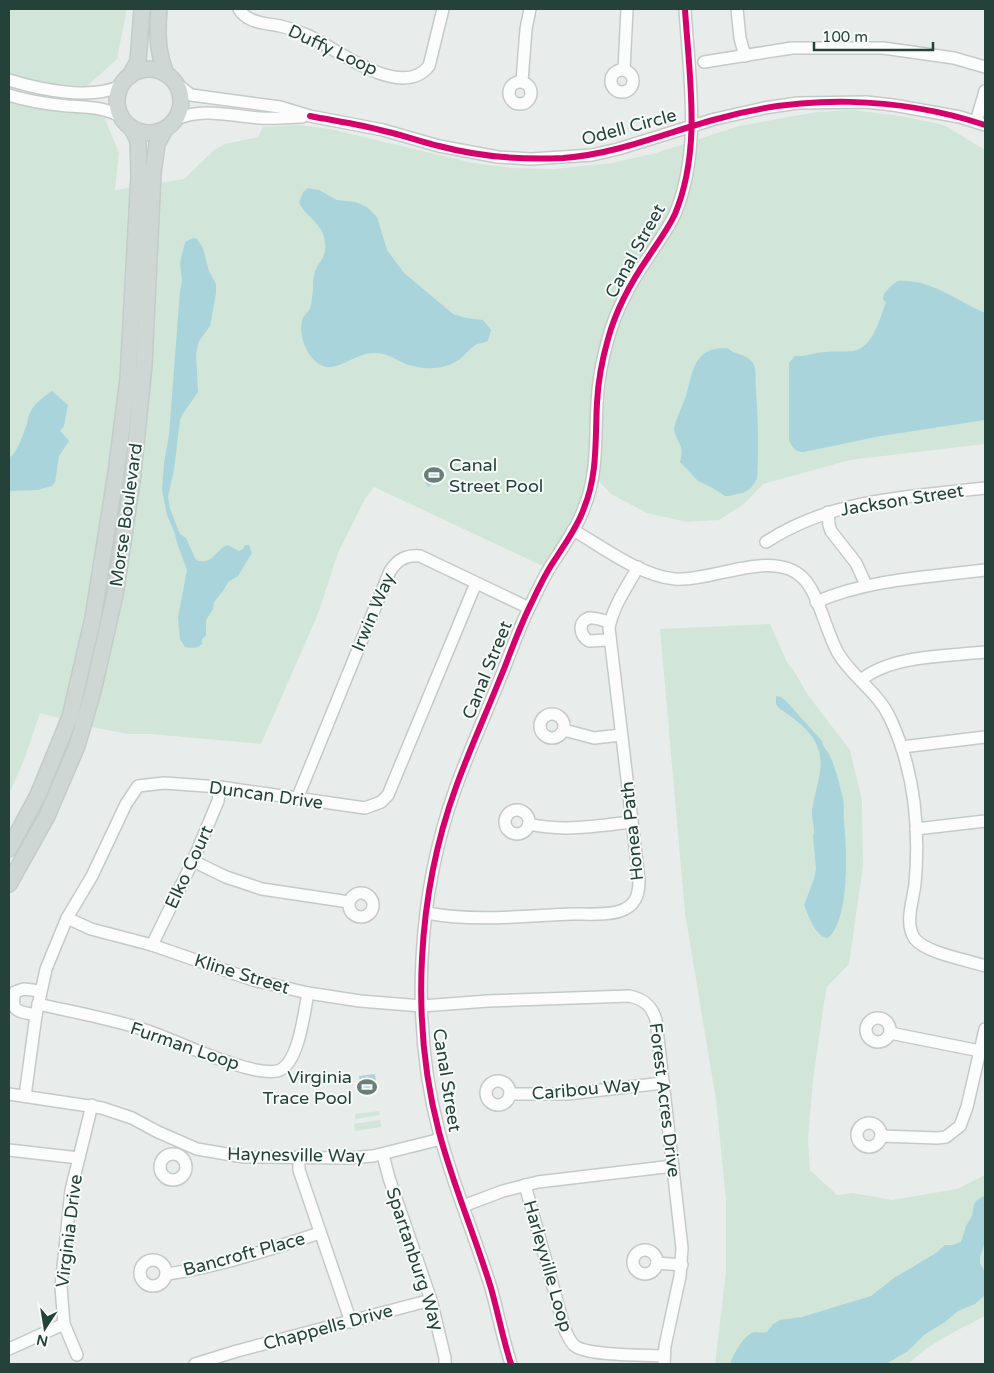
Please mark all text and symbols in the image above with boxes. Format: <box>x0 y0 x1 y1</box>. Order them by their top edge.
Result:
street label: Duffy Loop <box>285 20 381 80</box>
scale bar <box>814 20 933 52</box>
text: 100 m <box>822 28 868 46</box>
street label: Odell Circle <box>579 104 679 150</box>
street label: Canal Street <box>600 200 670 302</box>
street label: Morse Boulevard <box>105 442 147 588</box>
place label: Canal Street Pool <box>449 454 543 497</box>
sports icon: Canal Street Pool <box>423 464 445 486</box>
street label: Jackson Street <box>839 479 965 521</box>
street label: Irwin Way <box>347 569 400 655</box>
street label: Canal Street <box>457 617 517 722</box>
street label: Duncan Drive <box>208 776 324 814</box>
street label: Honea Path <box>616 780 648 882</box>
street label: Elko Court <box>160 822 218 912</box>
street label: Kline Street <box>192 949 292 999</box>
street label: Furman Loop <box>127 1017 243 1075</box>
street label: Forest Acres Drive <box>645 1022 685 1178</box>
street label: Canal Street <box>428 1027 466 1133</box>
place label: Virginia Trace Pool <box>263 1066 352 1109</box>
street label: Caribou Way <box>531 1073 642 1105</box>
sports icon: Virginia Trace Pool <box>356 1076 378 1098</box>
street label: Haynesville Way <box>227 1143 365 1167</box>
street label: Virginia Drive <box>51 1173 87 1289</box>
street label: Spartanburg Way <box>381 1185 449 1334</box>
street label: Harleyville Loop <box>519 1197 577 1335</box>
street label: Bancroft Place <box>181 1227 307 1281</box>
street label: Chappells Drive <box>261 1299 395 1355</box>
north arrow <box>20 1303 70 1353</box>
text: N <box>35 1331 50 1350</box>

